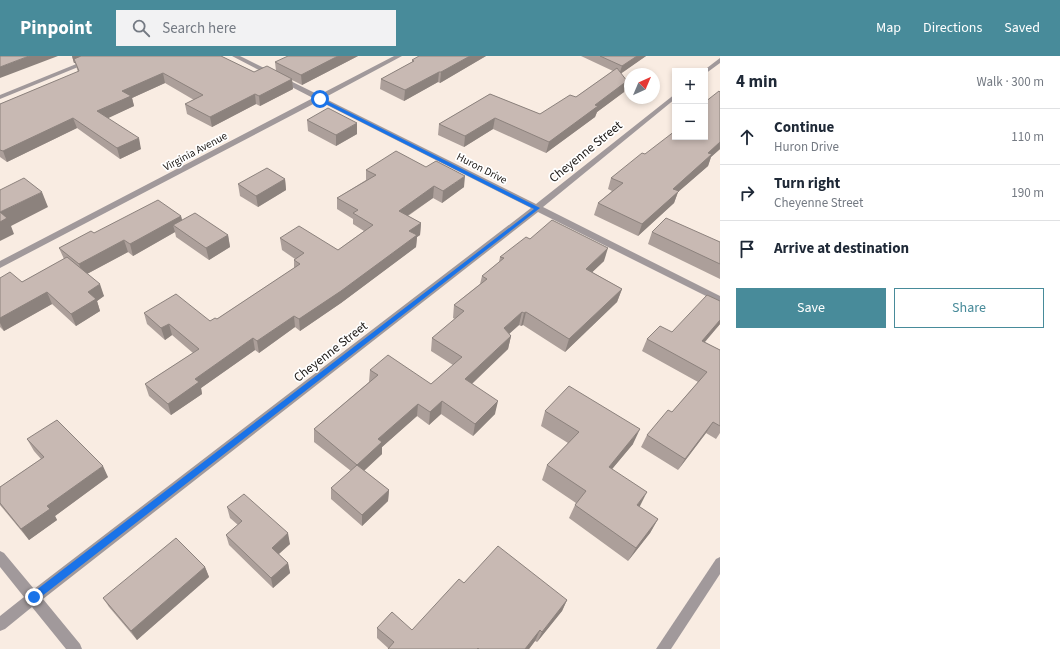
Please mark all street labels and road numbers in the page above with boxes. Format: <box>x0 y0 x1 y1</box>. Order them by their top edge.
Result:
street label: Cheyenne Street <box>545 116 626 187</box>
street label: Virginia Avenue <box>161 128 230 175</box>
street label: Huron Drive <box>454 149 510 188</box>
street label: Cheyenne Street <box>290 317 372 386</box>

